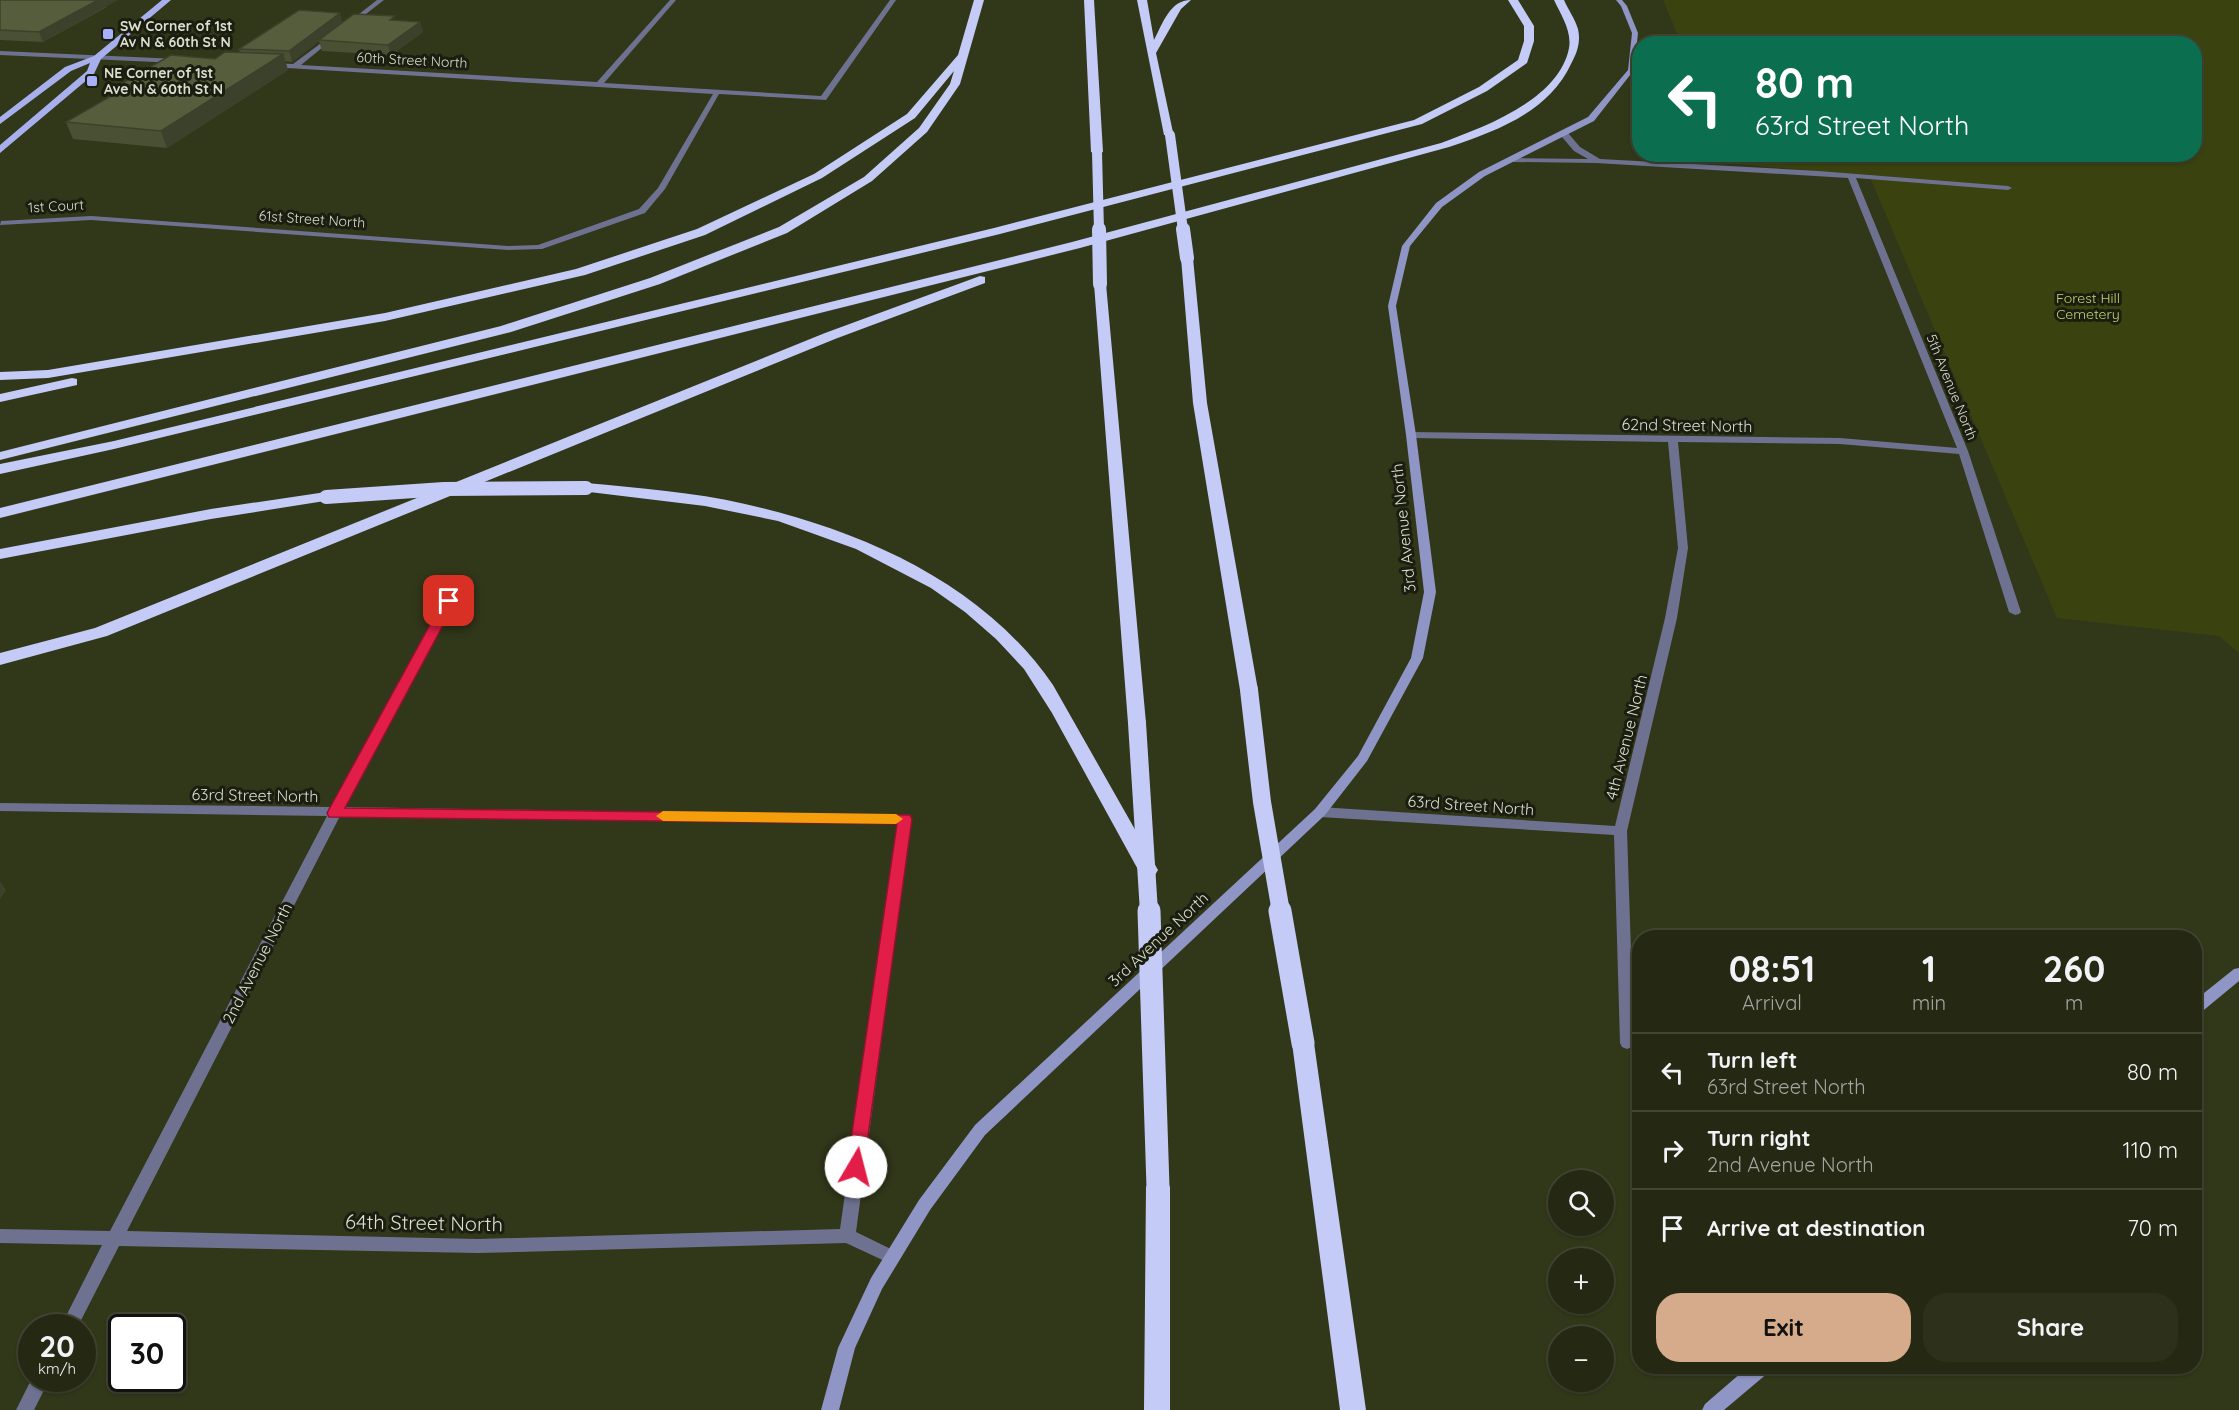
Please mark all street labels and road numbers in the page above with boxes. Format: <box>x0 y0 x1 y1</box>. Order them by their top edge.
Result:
street label: 60th Street North <box>356 48 468 72</box>
street label: 1st Court <box>28 196 85 216</box>
street label: 61st Street North <box>258 206 366 232</box>
street label: 5th Avenue North <box>1923 331 1981 443</box>
street label: 62nd Street North <box>1621 414 1753 436</box>
street label: 3rd Avenue North <box>1386 463 1420 593</box>
street label: 4th Avenue North <box>1601 672 1651 802</box>
street label: 63rd Street North <box>191 784 319 806</box>
street label: 63rd Street North <box>1407 791 1535 819</box>
street label: 3rd Avenue North <box>1104 888 1212 990</box>
street label: 2nd Avenue North <box>218 899 296 1027</box>
street label: 64th Street North <box>345 1209 503 1236</box>

